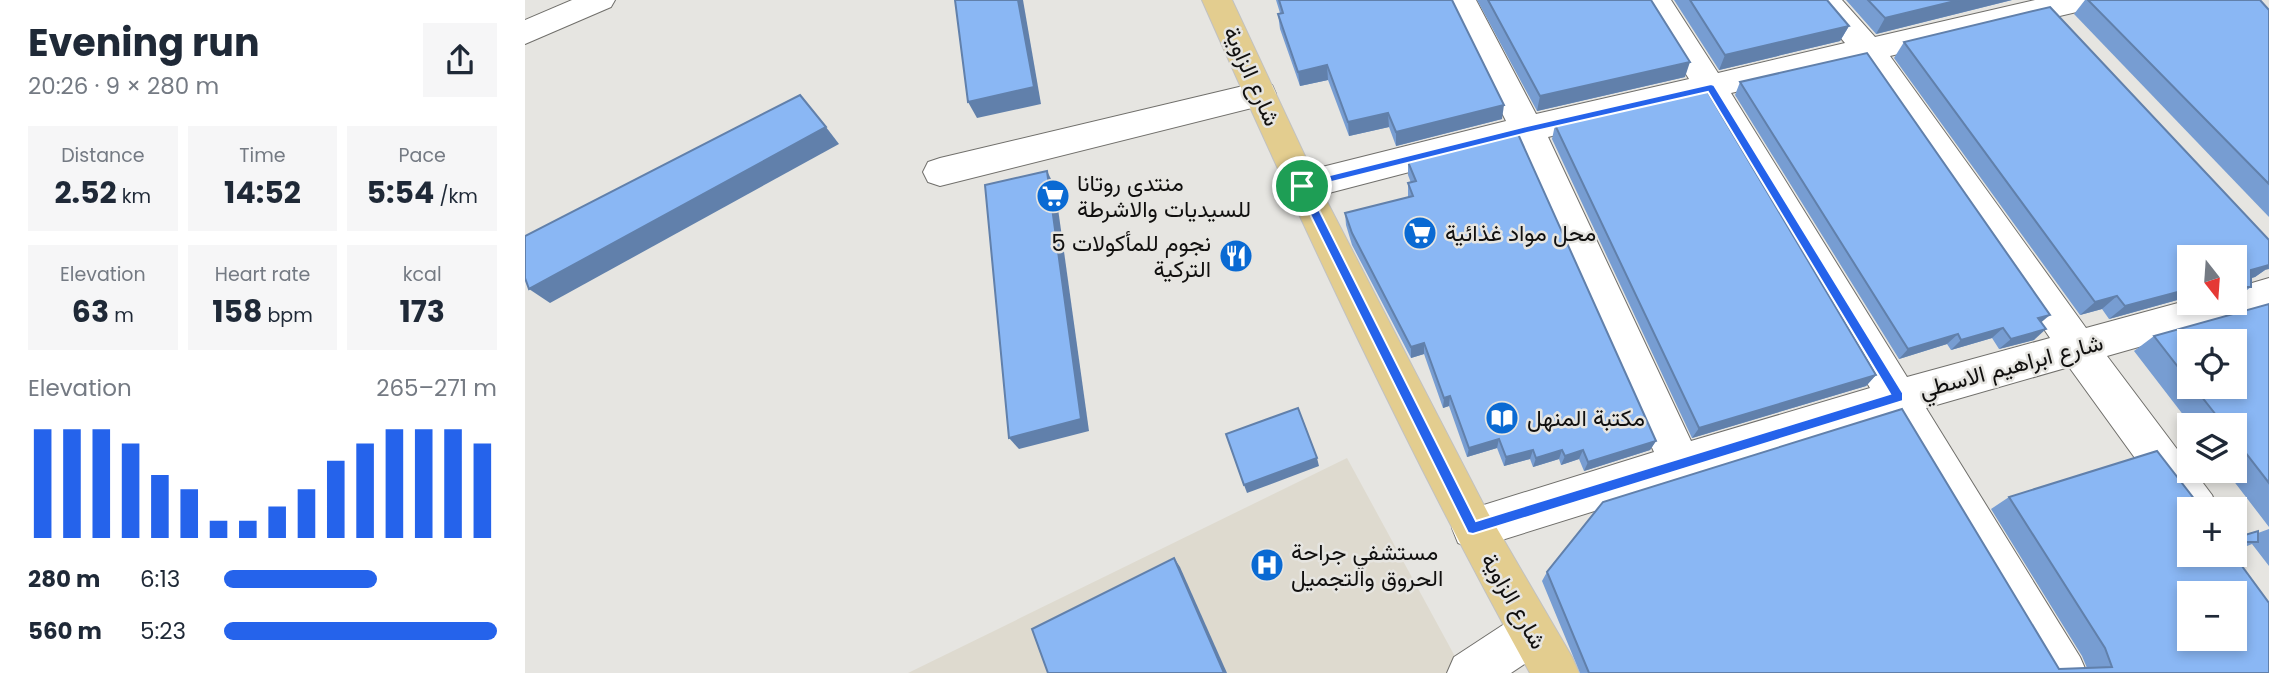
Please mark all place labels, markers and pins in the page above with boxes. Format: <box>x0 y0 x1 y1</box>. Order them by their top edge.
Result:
pin <box>1272 156 1332 216</box>
place label: منتدى روتانا للسيديات والاشرطة <box>1077 167 1251 225</box>
supermarket icon: منتدى روتانا للسيديات والاشرطة <box>1034 177 1072 215</box>
supermarket icon: محل مواد غذائية <box>1401 214 1439 252</box>
place label: محل مواد غذائية <box>1445 217 1596 249</box>
place label: 5 نجوم للمأكولات التركية <box>1051 227 1211 285</box>
restaurant icon: 5 نجوم للمأكولات التركية <box>1217 237 1255 275</box>
library icon: مكتبة المنهل <box>1483 399 1521 437</box>
place label: مكتبة المنهل <box>1527 402 1645 434</box>
place label: مستشفي جراحة الحروق والتجميل <box>1291 536 1443 594</box>
hospital icon: مستشفي جراحة الحروق والتجميل <box>1248 546 1286 584</box>

